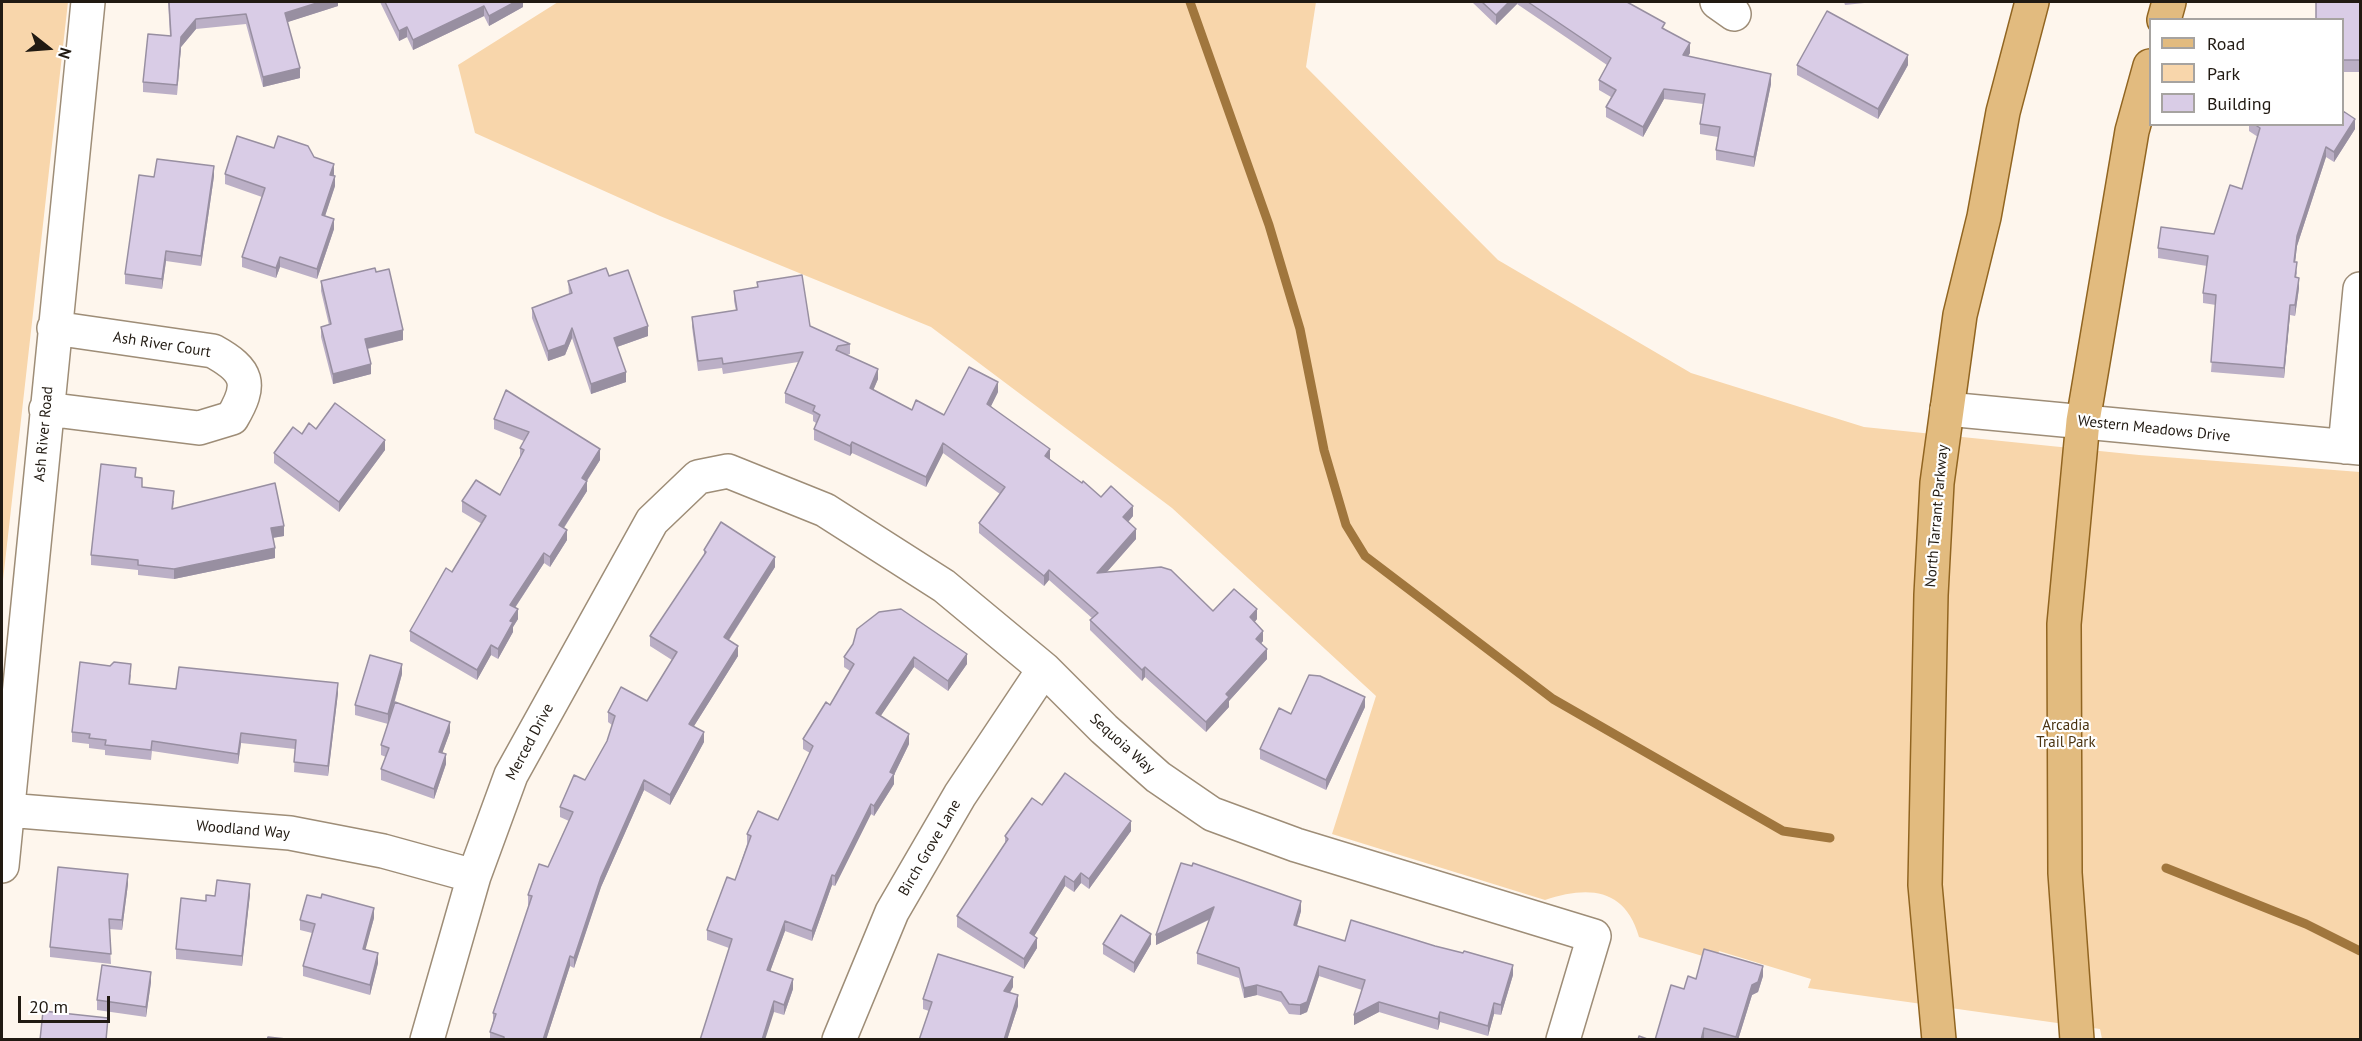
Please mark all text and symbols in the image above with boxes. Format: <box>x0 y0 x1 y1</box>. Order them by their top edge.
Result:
north arrow <box>18 18 78 78</box>
legend <box>2149 18 2344 126</box>
text: Road <box>2207 32 2245 55</box>
text: N <box>54 45 76 61</box>
text: Park <box>2207 62 2240 85</box>
text: Building <box>2207 92 2271 115</box>
street label: Ash River Court <box>112 328 212 362</box>
street label: Ash River Road <box>31 386 57 482</box>
street label: Western Meadows Drive <box>2077 412 2231 446</box>
street label: North Tarrant Parkway <box>1922 444 1952 588</box>
street label: Merced Drive <box>502 701 558 783</box>
street label: Sequoia Way <box>1086 710 1158 778</box>
park label: Arcadia Trail Park <box>2036 717 2096 752</box>
street label: Birch Grove Lane <box>895 797 965 899</box>
street label: Woodland Way <box>195 817 291 843</box>
scale bar <box>21 984 112 1022</box>
text: 20 m <box>29 995 68 1018</box>

